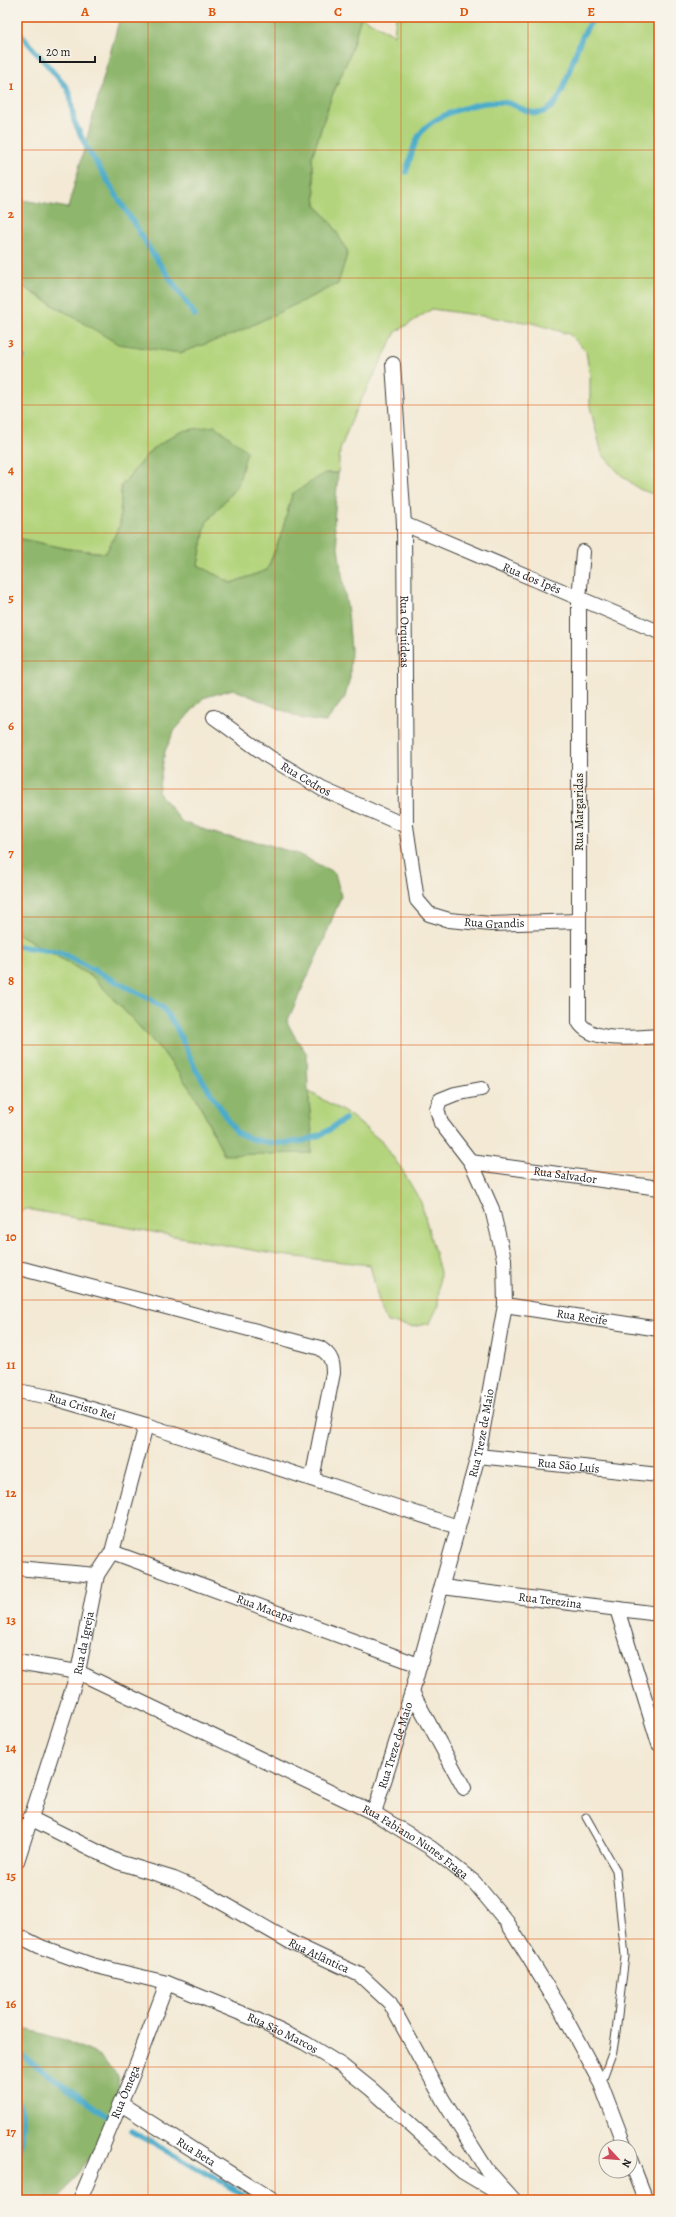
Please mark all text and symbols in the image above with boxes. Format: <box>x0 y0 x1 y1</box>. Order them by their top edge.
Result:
text: A <box>80 3 90 20</box>
text: B <box>208 3 216 20</box>
text: C <box>334 3 342 20</box>
text: D <box>459 3 469 20</box>
text: E <box>587 3 595 20</box>
scale bar <box>40 38 95 64</box>
text: 20 m <box>46 44 70 60</box>
text: 1 <box>9 77 14 94</box>
text: 2 <box>8 205 15 222</box>
text: 3 <box>8 333 14 350</box>
text: 4 <box>8 461 14 478</box>
street label: Rua dos Ipês <box>500 559 564 598</box>
text: 5 <box>8 589 14 606</box>
street label: Rua Orquídeas <box>396 595 413 668</box>
text: 6 <box>8 717 14 734</box>
street label: Rua Cedros <box>278 758 334 800</box>
street label: Rua Margaridas <box>571 773 587 851</box>
text: 7 <box>8 844 14 861</box>
street label: Rua Grandis <box>463 913 525 932</box>
text: 8 <box>8 972 14 989</box>
text: 9 <box>8 1100 14 1117</box>
street label: Rua Salvador <box>532 1163 598 1187</box>
text: 10 <box>5 1228 17 1245</box>
street label: Rua Recife <box>555 1305 609 1329</box>
text: 11 <box>6 1356 16 1373</box>
street label: Rua Treze de Maio <box>464 1387 498 1479</box>
street label: Rua Cristo Rei <box>46 1389 118 1424</box>
street label: Rua São Luís <box>537 1454 601 1477</box>
text: 12 <box>6 1484 17 1501</box>
street label: Rua Terezina <box>518 1589 583 1612</box>
street label: Rua Macapá <box>234 1591 296 1626</box>
street label: Rua da Igreja <box>70 1610 98 1676</box>
text: 13 <box>6 1611 17 1628</box>
street label: Rua Treze de Maio <box>374 1700 416 1791</box>
text: 14 <box>6 1739 16 1756</box>
street label: Rua Fabiano Nunes Fraga <box>360 1801 472 1883</box>
text: 15 <box>6 1867 17 1884</box>
street label: Rua Atlântica <box>285 1934 352 1977</box>
text: 16 <box>6 1995 16 2012</box>
street label: Rua São Marcos <box>245 2009 321 2057</box>
street label: Rua Ômega <box>107 2063 144 2121</box>
text: 17 <box>6 2123 17 2140</box>
street label: Rua Beta <box>173 2133 219 2170</box>
north arrow <box>598 2139 638 2179</box>
text: N <box>618 2156 635 2170</box>

